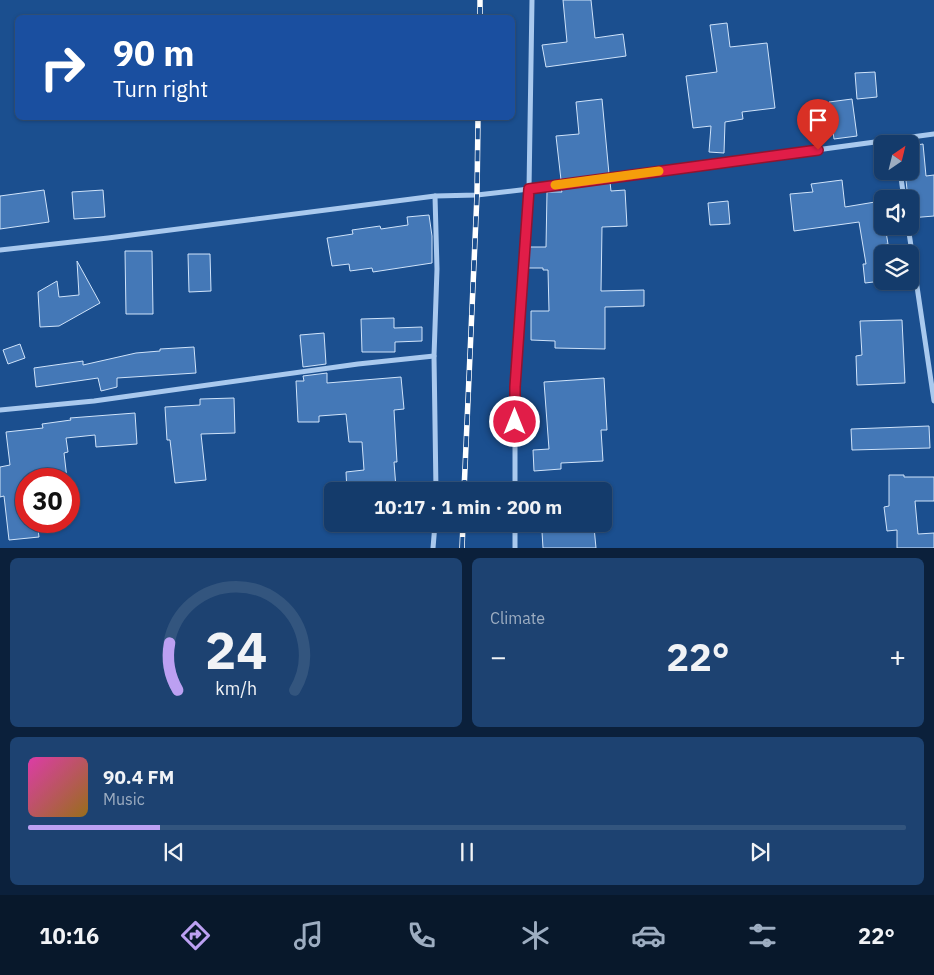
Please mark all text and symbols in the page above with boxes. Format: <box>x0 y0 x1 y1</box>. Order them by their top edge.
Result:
text: 90 m <box>113 30 195 76</box>
icon: right <box>30 35 95 100</box>
text: Turn right <box>113 74 208 103</box>
pin <box>797 99 839 150</box>
icon: arrive <box>804 106 832 134</box>
north arrow <box>874 135 919 180</box>
map controls <box>874 135 919 290</box>
button: sound <box>874 190 919 235</box>
button: layers <box>874 245 919 290</box>
position arrow <box>488 395 540 447</box>
speed limit sign: 30 <box>15 468 80 533</box>
text: 10:17 · 1 min · 200 m <box>374 495 562 519</box>
text: Climate <box>490 608 545 628</box>
text: 24 <box>205 616 267 683</box>
text: 22° <box>666 632 730 681</box>
text: − <box>490 638 507 675</box>
text: + <box>889 638 906 675</box>
text: km/h <box>215 677 257 700</box>
text: 90.4 FM <box>103 765 174 789</box>
text: Music <box>103 789 145 809</box>
icon: previous <box>160 838 188 866</box>
icon: pause <box>453 838 481 866</box>
icon: next <box>746 838 774 866</box>
icon: directions <box>178 918 213 953</box>
icon: music <box>291 918 326 953</box>
icon: phone <box>404 918 439 953</box>
icon: climate <box>518 918 553 953</box>
icon: car <box>631 918 666 953</box>
icon: filters <box>745 918 780 953</box>
text: 10:16 <box>39 921 99 950</box>
text: 22° <box>858 921 895 950</box>

